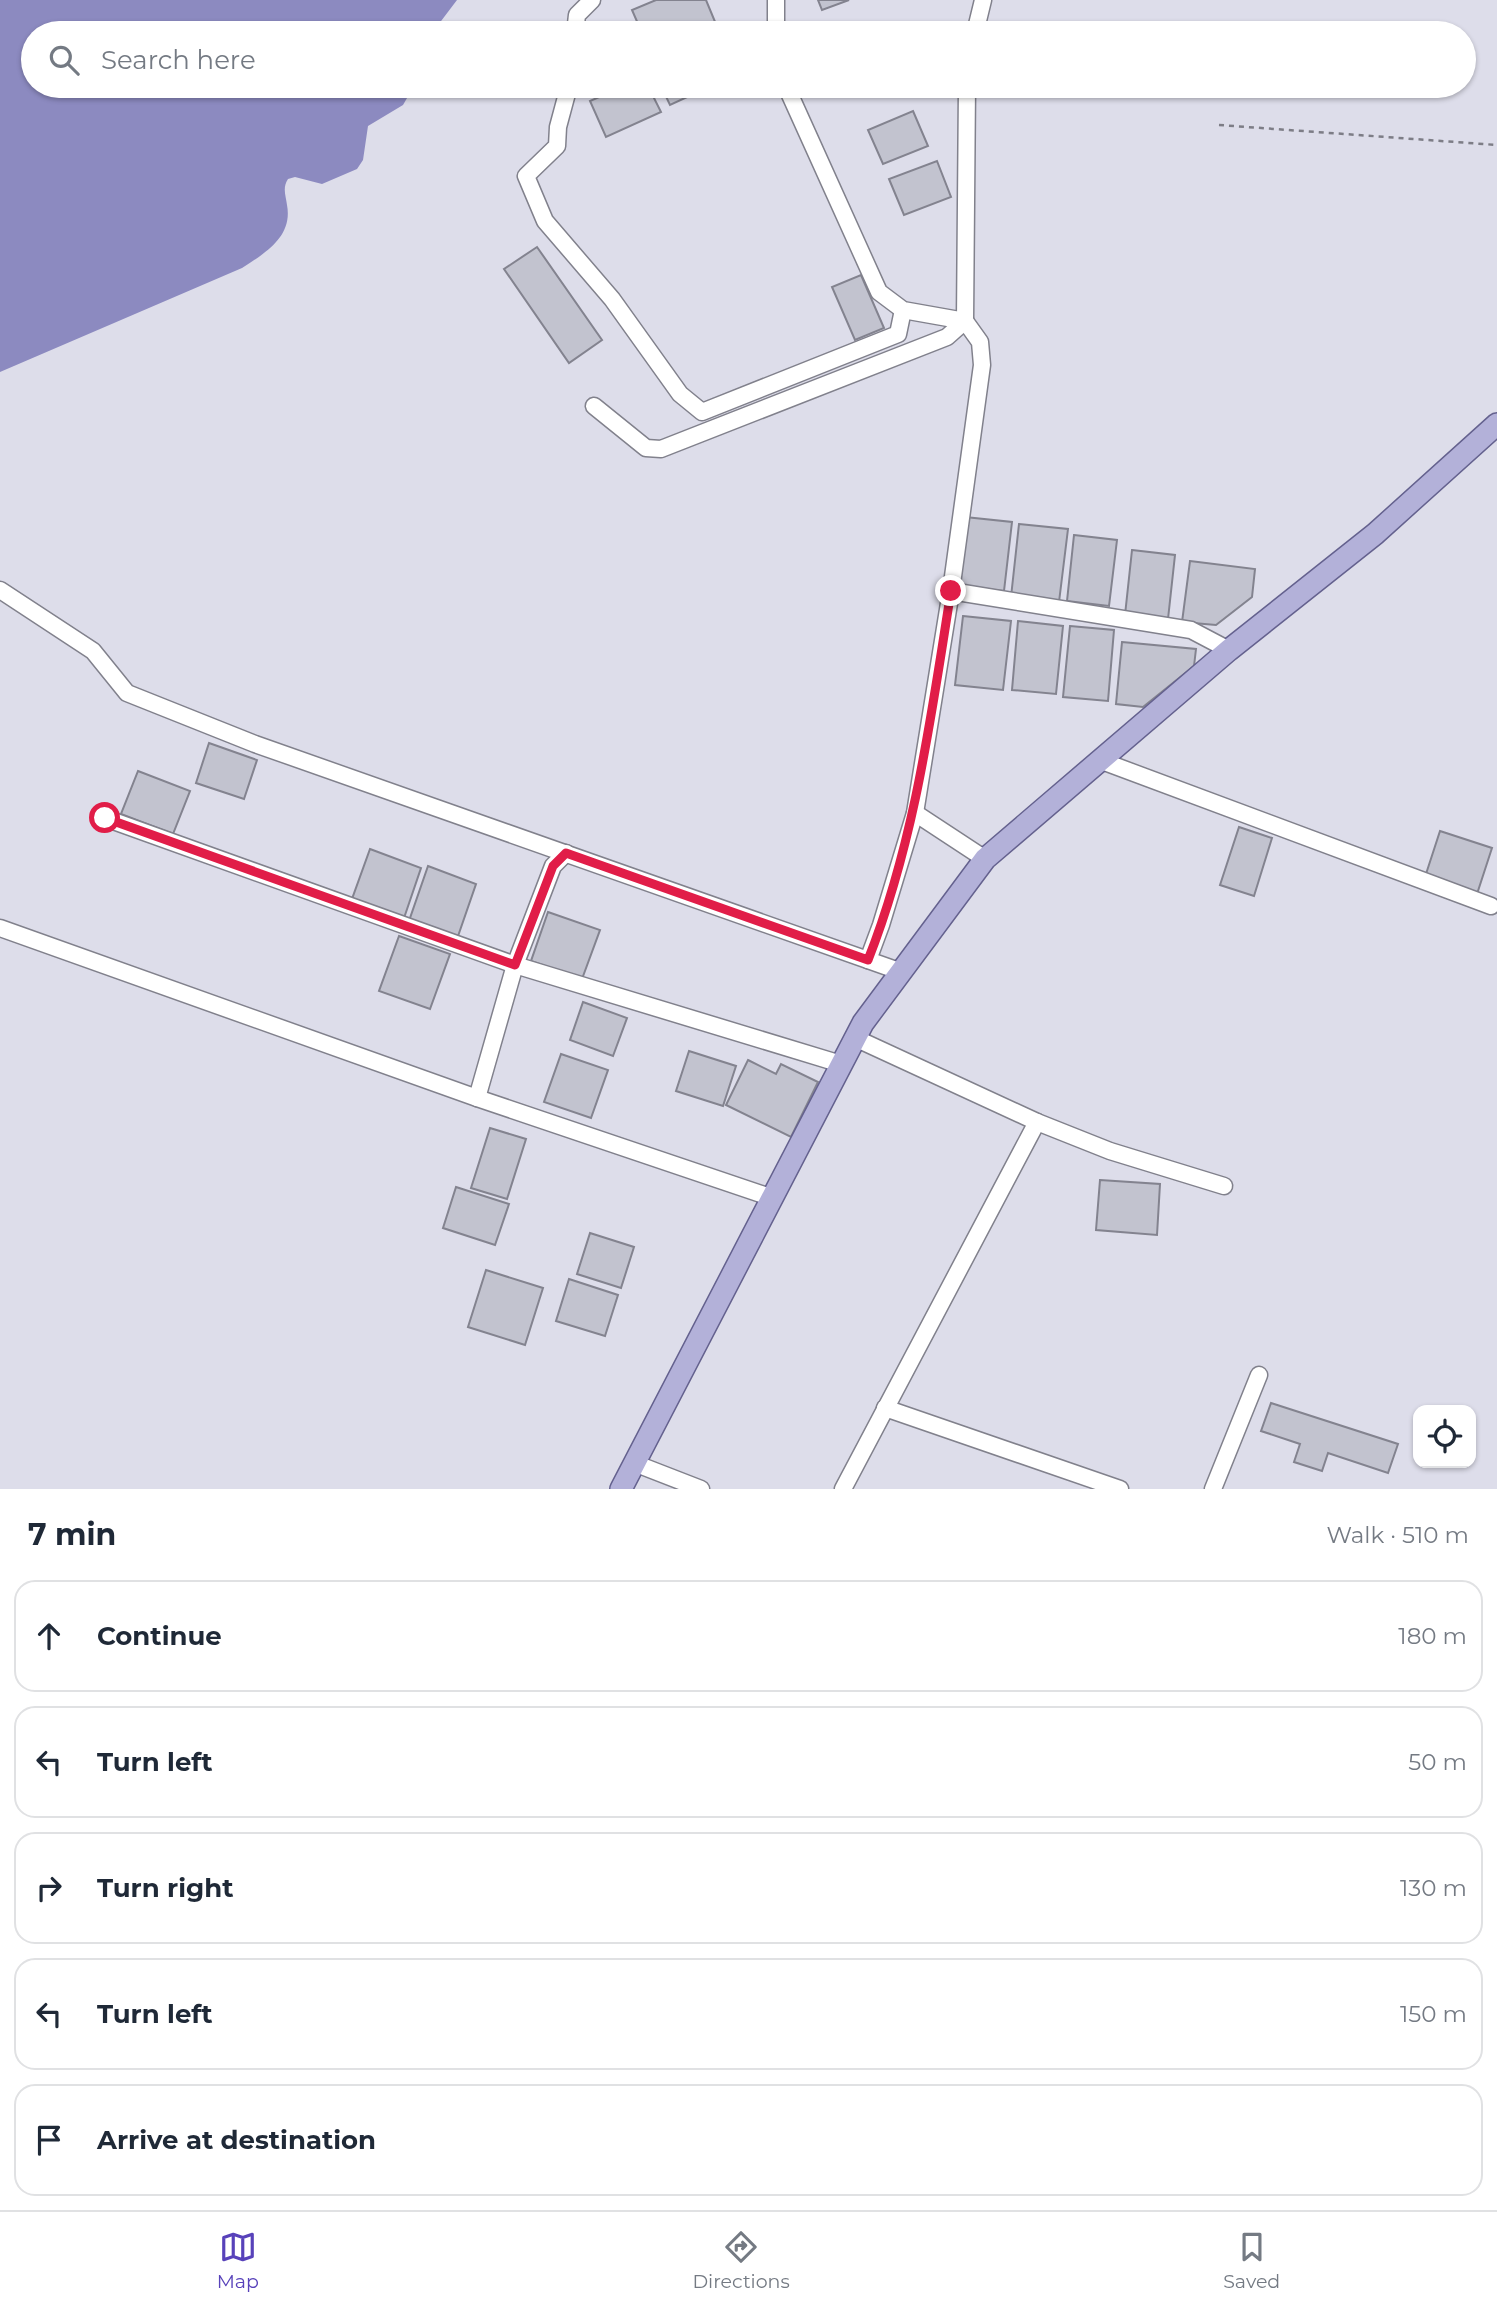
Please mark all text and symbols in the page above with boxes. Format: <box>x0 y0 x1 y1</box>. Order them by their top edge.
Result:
search box <box>21 21 1476 98</box>
icon: search <box>45 41 83 79</box>
text: Search here <box>101 44 256 76</box>
route end <box>935 575 966 606</box>
route start <box>89 802 120 833</box>
map controls <box>1413 1405 1476 1468</box>
button: locate <box>1413 1405 1476 1468</box>
text: 7 min <box>28 1516 116 1553</box>
text: Walk · 510 m <box>1326 1521 1469 1549</box>
icon: ahead <box>30 1617 68 1655</box>
text: Continue <box>97 1620 222 1652</box>
text: 180 m <box>1398 1622 1467 1650</box>
icon: left <box>30 1743 68 1781</box>
text: Turn left <box>97 1746 213 1778</box>
text: 50 m <box>1408 1748 1467 1776</box>
icon: right <box>30 1869 68 1907</box>
text: Turn right <box>97 1872 233 1904</box>
text: 130 m <box>1400 1874 1467 1902</box>
icon: left <box>30 1995 68 2033</box>
text: Turn left <box>97 1998 213 2030</box>
text: 150 m <box>1400 2000 1467 2028</box>
icon: arrive <box>30 2121 68 2159</box>
text: Arrive at destination <box>97 2124 376 2156</box>
tab: Map <box>217 2228 259 2293</box>
tab: Directions <box>692 2228 790 2293</box>
tab: Saved <box>1223 2228 1280 2293</box>

